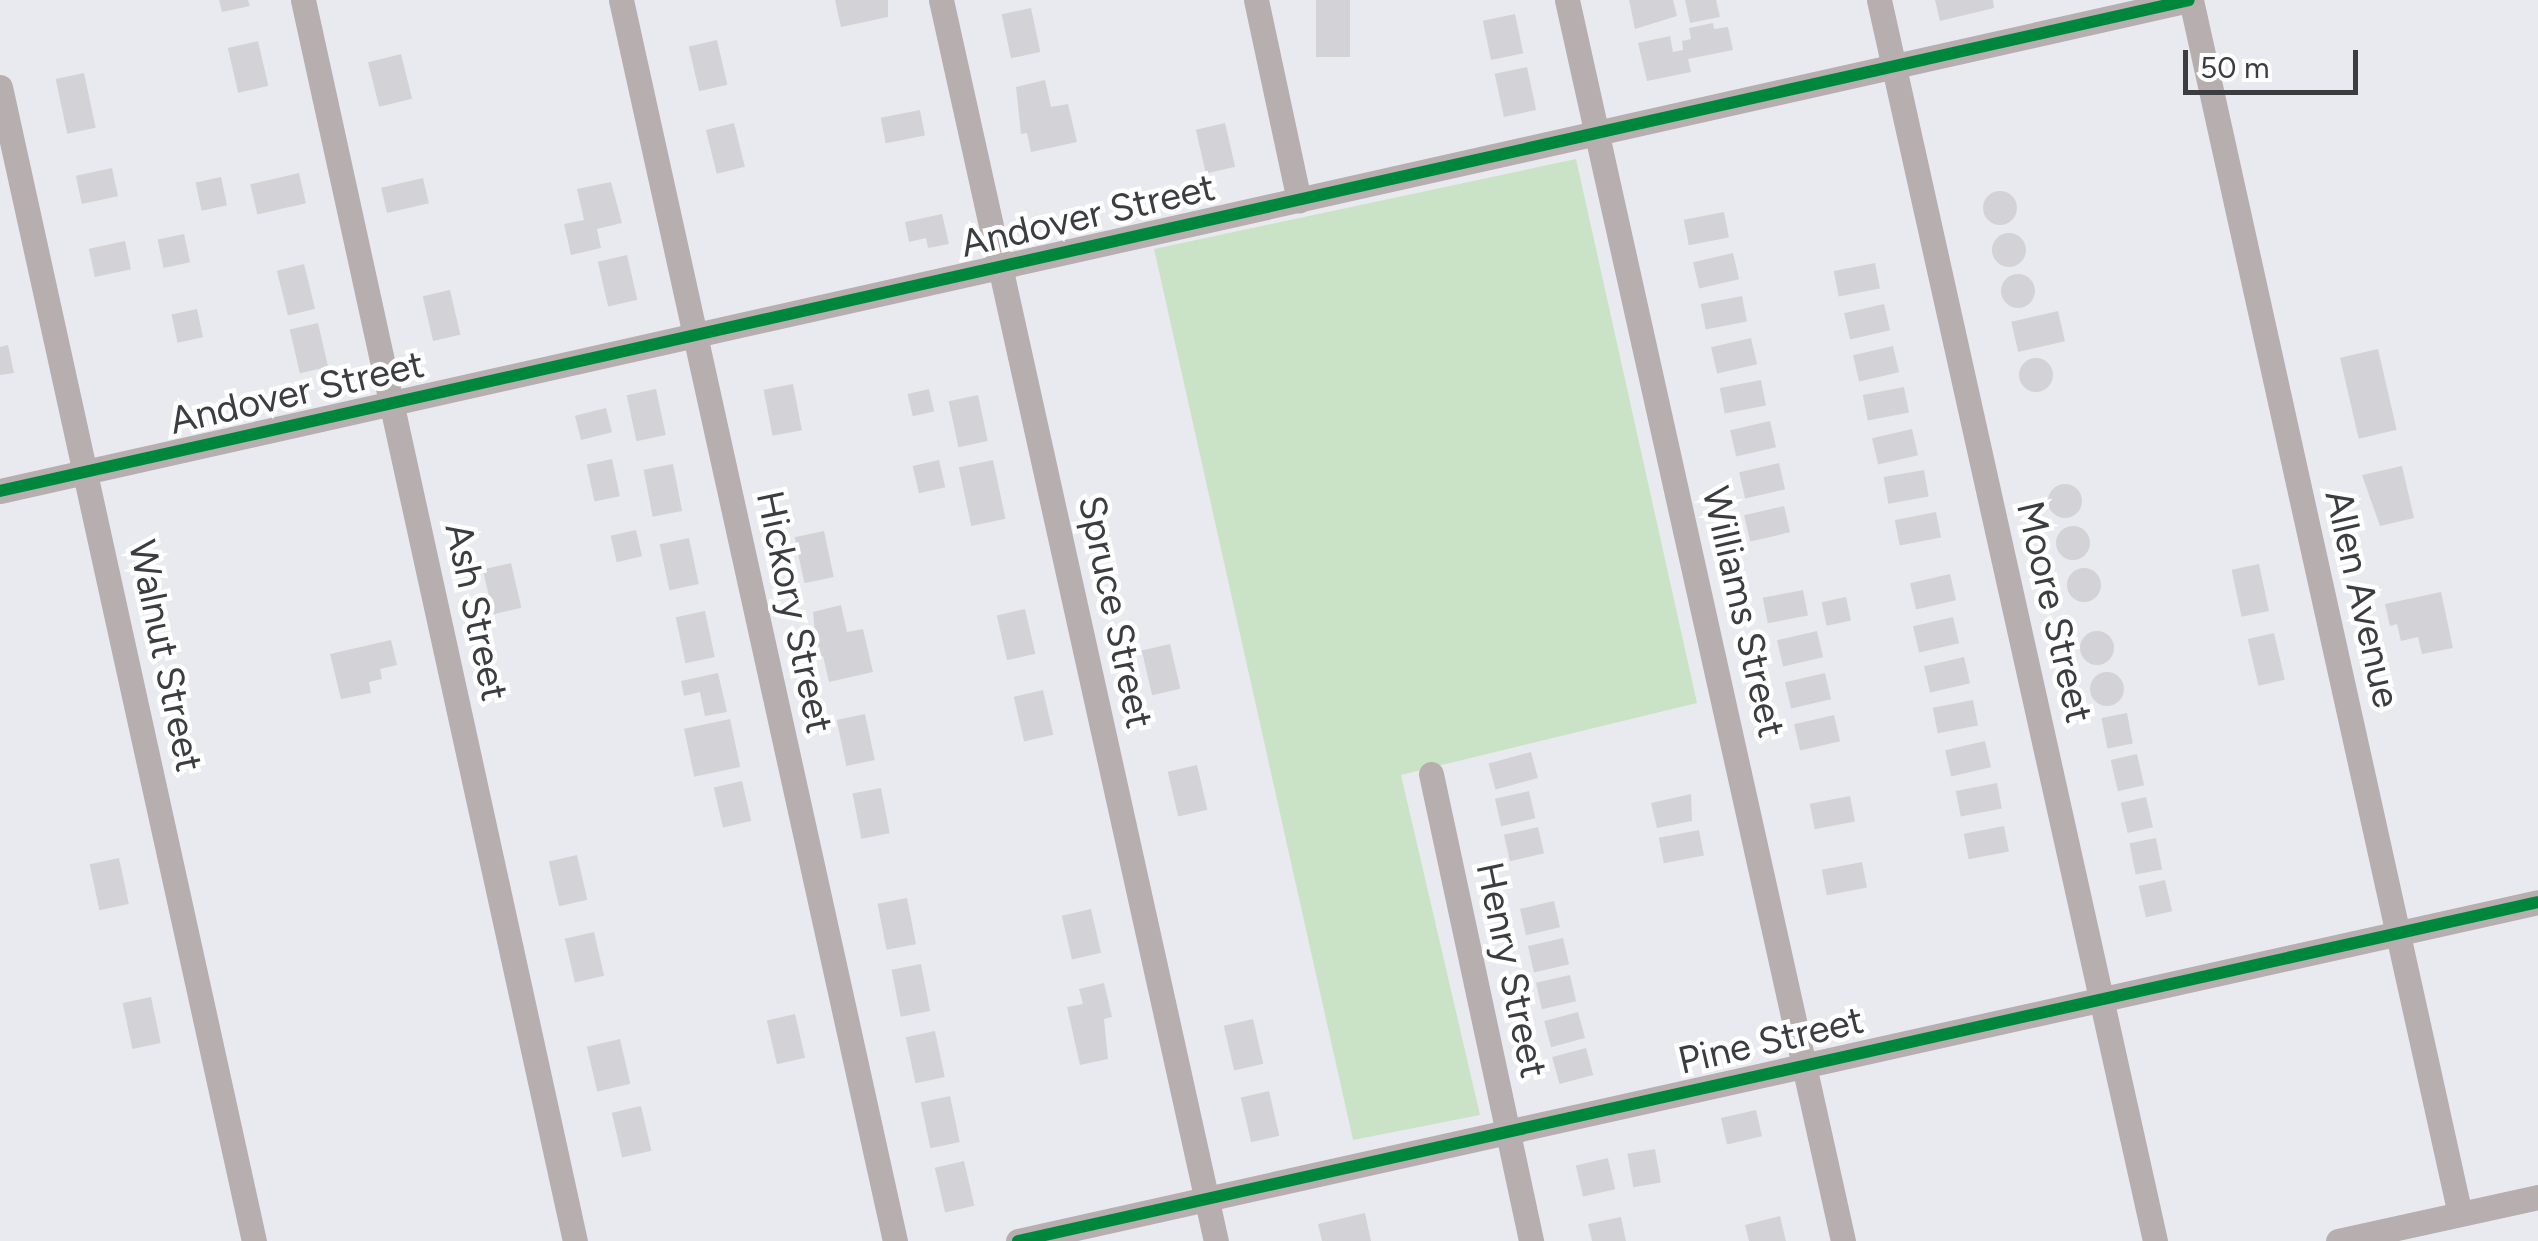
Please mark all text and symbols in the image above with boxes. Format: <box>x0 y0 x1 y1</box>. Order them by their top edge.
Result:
scale bar <box>2188 30 2363 92</box>
text: 50 m <box>2200 49 2269 86</box>
street label: Andover Street <box>956 165 1220 267</box>
street label: Andover Street <box>165 342 429 444</box>
street label: Williams Street <box>1692 482 1794 742</box>
street label: Allen Avenue <box>2315 486 2409 712</box>
street label: Hickory Street <box>746 487 842 737</box>
street label: Spruce Street <box>1068 491 1162 733</box>
street label: Moore Street <box>2006 497 2102 727</box>
street label: Ash Street <box>435 519 517 705</box>
street label: Walnut Street <box>118 536 212 776</box>
street label: Henry Street <box>1466 858 1556 1082</box>
street label: Pine Street <box>1674 998 1868 1084</box>

